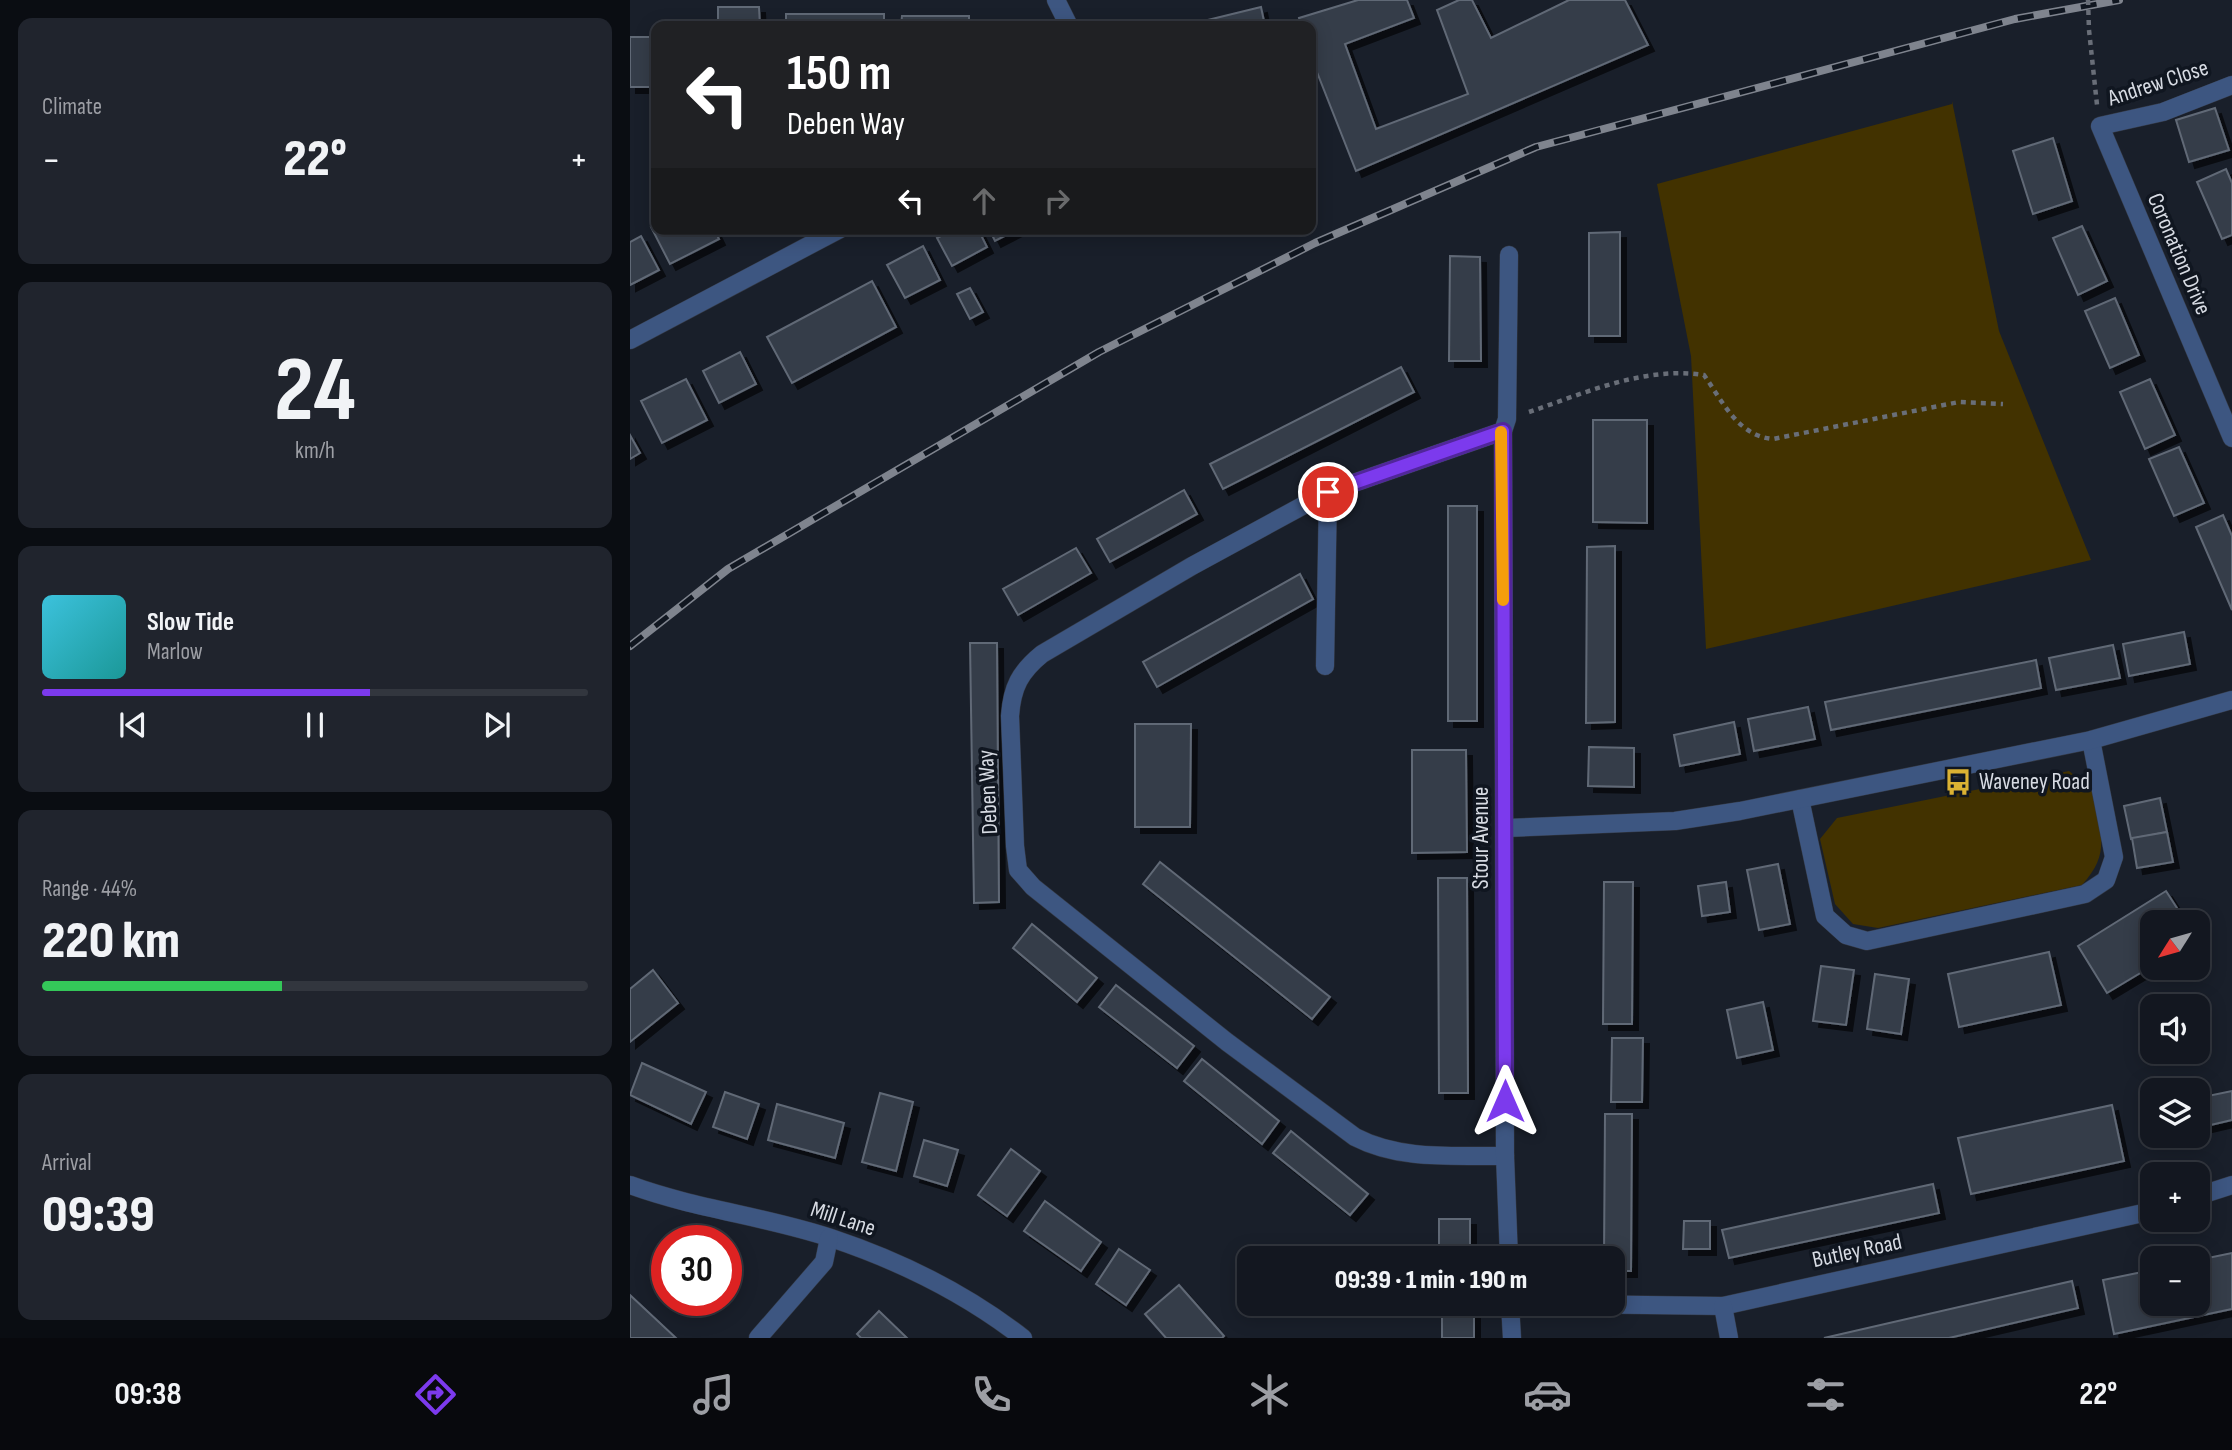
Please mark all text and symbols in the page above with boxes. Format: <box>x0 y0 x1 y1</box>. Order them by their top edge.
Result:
text: 150 m <box>787 45 891 104</box>
icon: left <box>672 49 763 140</box>
street label: Andrew Close <box>2103 54 2212 113</box>
text: Climate <box>42 93 102 121</box>
text: Deben Way <box>787 105 905 144</box>
text: 22° <box>283 128 347 191</box>
text: − <box>42 138 61 183</box>
text: + <box>569 138 588 183</box>
icon: left <box>892 182 930 220</box>
icon: ahead <box>965 182 1003 220</box>
icon: right <box>1038 182 1076 220</box>
street label: Coronation Drive <box>2141 189 2217 319</box>
text: 24 <box>274 337 356 446</box>
text: km/h <box>295 437 335 465</box>
pin <box>1298 462 1358 522</box>
icon: arrive <box>1309 473 1347 511</box>
text: Slow Tide <box>147 607 234 638</box>
text: Marlow <box>147 638 203 666</box>
icon: previous <box>114 706 152 744</box>
icon: pause <box>296 706 334 744</box>
icon: next <box>478 706 516 744</box>
street label: Deben Way <box>972 749 1004 835</box>
bus stop icon: Waveney Road <box>1943 767 1973 797</box>
place label: Waveney Road <box>1979 768 2090 796</box>
street label: Stour Avenue <box>1467 787 1495 889</box>
text: Range · 44% <box>42 875 137 903</box>
text: 220 km <box>42 910 180 973</box>
north arrow <box>2140 910 2210 980</box>
map controls <box>2140 910 2210 1316</box>
button: sound <box>2140 994 2210 1064</box>
position arrow <box>1468 1064 1542 1138</box>
button: layers <box>2140 1078 2210 1148</box>
text: Arrival <box>42 1149 91 1177</box>
button: + <box>2140 1162 2210 1232</box>
text: 09:39 <box>42 1184 155 1247</box>
street label: Mill Lane <box>807 1195 879 1243</box>
speed limit sign: 30 <box>651 1225 742 1316</box>
street label: Butley Road <box>1810 1228 1904 1274</box>
button: − <box>2140 1246 2210 1316</box>
text: 09:39 · 1 min · 190 m <box>1335 1265 1527 1296</box>
icon: directions <box>411 1370 460 1419</box>
icon: music <box>689 1370 738 1419</box>
icon: phone <box>967 1370 1016 1419</box>
icon: climate <box>1245 1370 1294 1419</box>
icon: car <box>1523 1370 1572 1419</box>
icon: filters <box>1801 1370 1850 1419</box>
text: 09:38 <box>115 1375 182 1414</box>
text: 22° <box>2079 1375 2117 1414</box>

